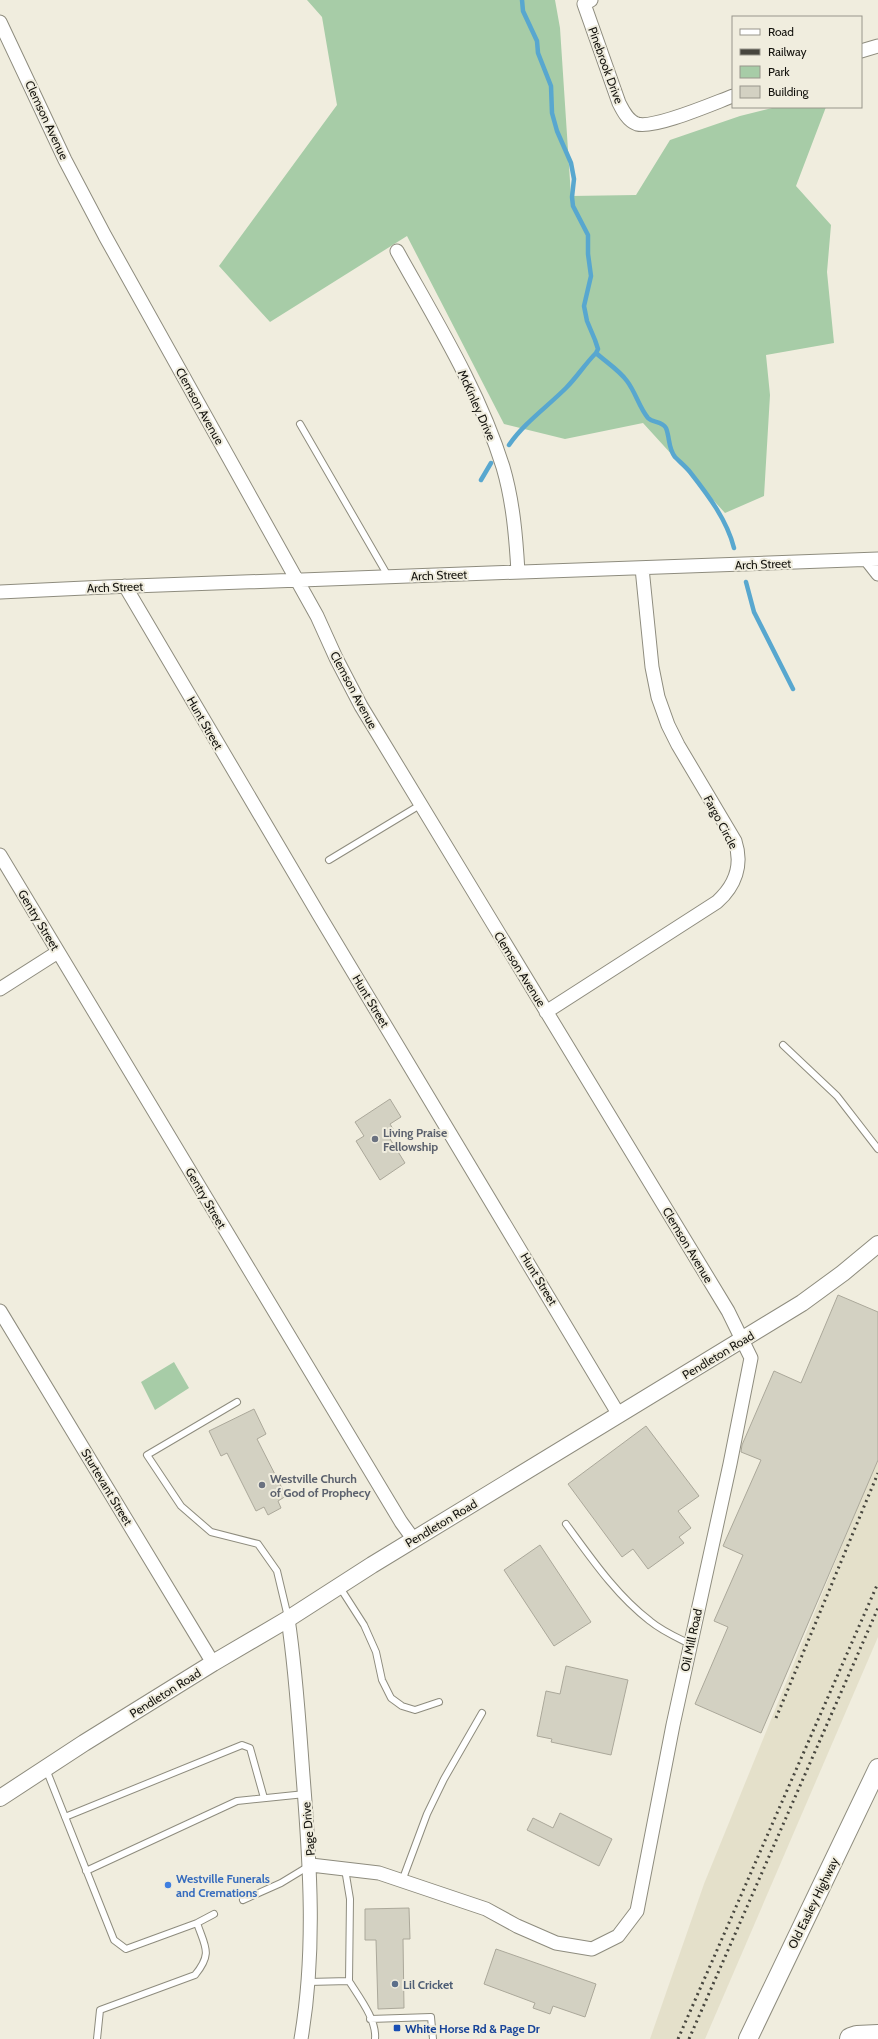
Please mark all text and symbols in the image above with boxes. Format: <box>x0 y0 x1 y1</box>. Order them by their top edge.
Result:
legend <box>732 16 862 108</box>
text: Road <box>768 24 794 39</box>
street label: Pinebrook Drive <box>585 25 627 105</box>
text: Railway <box>768 44 806 59</box>
text: Park <box>768 64 790 79</box>
street label: Clemson Avenue <box>22 78 72 162</box>
text: Building <box>768 84 810 99</box>
street label: Clemson Avenue <box>173 365 227 447</box>
street label: McKinley Drive <box>455 367 499 443</box>
street label: Arch Street <box>734 556 792 572</box>
street label: Arch Street <box>410 567 468 583</box>
street label: Arch Street <box>86 579 144 595</box>
street label: Clemson Avenue <box>327 649 381 731</box>
street label: Hunt Street <box>184 694 226 752</box>
street label: Fargo Circle <box>701 793 741 851</box>
street label: Gentry Street <box>15 887 63 953</box>
street label: Clemson Avenue <box>491 929 549 1009</box>
street label: Hunt Street <box>349 972 393 1030</box>
place label: Living Praise Fellowship <box>383 1125 447 1154</box>
marker: Living Praise Fellowship <box>370 1134 380 1144</box>
street label: Gentry Street <box>182 1165 230 1231</box>
street label: Clemson Avenue <box>659 1204 717 1286</box>
street label: Hunt Street <box>517 1250 561 1308</box>
street label: Pendleton Road <box>679 1328 757 1382</box>
street label: Sturtevant Street <box>78 1446 136 1528</box>
place label: Westville Church of God of Prophecy <box>270 1471 371 1500</box>
marker: Westville Church of God of Prophecy <box>257 1480 267 1490</box>
street label: Pendleton Road <box>402 1496 480 1550</box>
street label: Oil Mill Road <box>677 1607 705 1673</box>
street label: Pendleton Road <box>127 1665 203 1721</box>
street label: Page Drive <box>298 1801 318 1857</box>
street label: Old Easley Highway <box>784 1855 842 1951</box>
place label: Westville Funerals and Cremations <box>176 1871 270 1900</box>
marker: Westville Funerals and Cremations <box>163 1880 173 1890</box>
place label: Lil Cricket <box>403 1977 453 1992</box>
marker: Lil Cricket <box>390 1979 400 1989</box>
place label: White Horse Rd & Page Dr <box>405 2021 540 2036</box>
marker: White Horse Rd & Page Dr <box>392 2023 402 2033</box>

